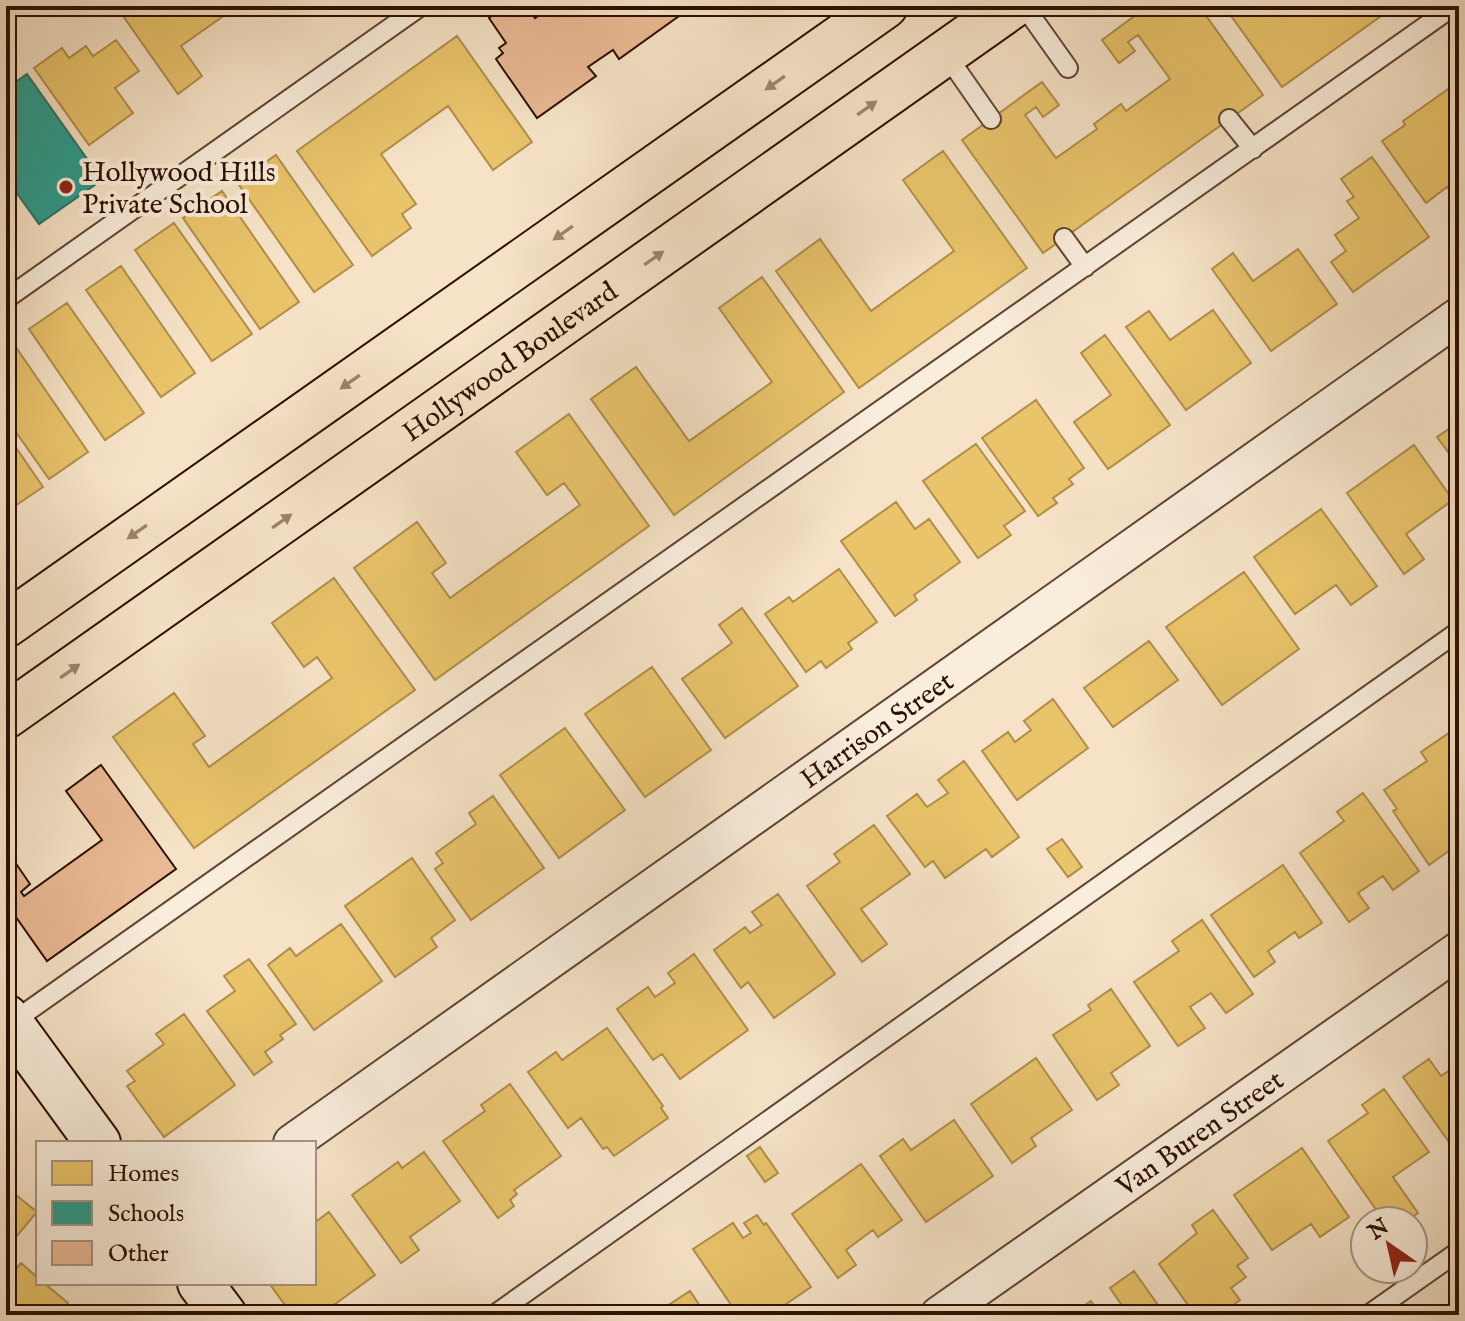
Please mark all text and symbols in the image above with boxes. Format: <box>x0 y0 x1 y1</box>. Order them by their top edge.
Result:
one-way arrow <box>765 75 786 90</box>
one-way arrow <box>856 101 877 116</box>
place label: Hollywood Hills Private School <box>82 156 276 223</box>
marker: Hollywood Hills Private School <box>57 178 75 196</box>
one-way arrow <box>552 225 573 240</box>
one-way arrow <box>644 251 665 266</box>
street label: Hollywood Boulevard <box>396 275 625 451</box>
one-way arrow <box>340 374 360 390</box>
one-way arrow <box>271 513 293 529</box>
one-way arrow <box>127 524 148 539</box>
one-way arrow <box>59 664 80 680</box>
street label: Harrison Street <box>794 665 961 797</box>
street label: Van Buren Street <box>1109 1063 1292 1206</box>
legend <box>36 1141 316 1285</box>
text: Homes <box>108 1159 179 1190</box>
text: Schools <box>108 1199 184 1230</box>
north arrow <box>1349 1205 1429 1285</box>
text: N <box>1362 1213 1395 1248</box>
text: Other <box>108 1239 169 1270</box>

